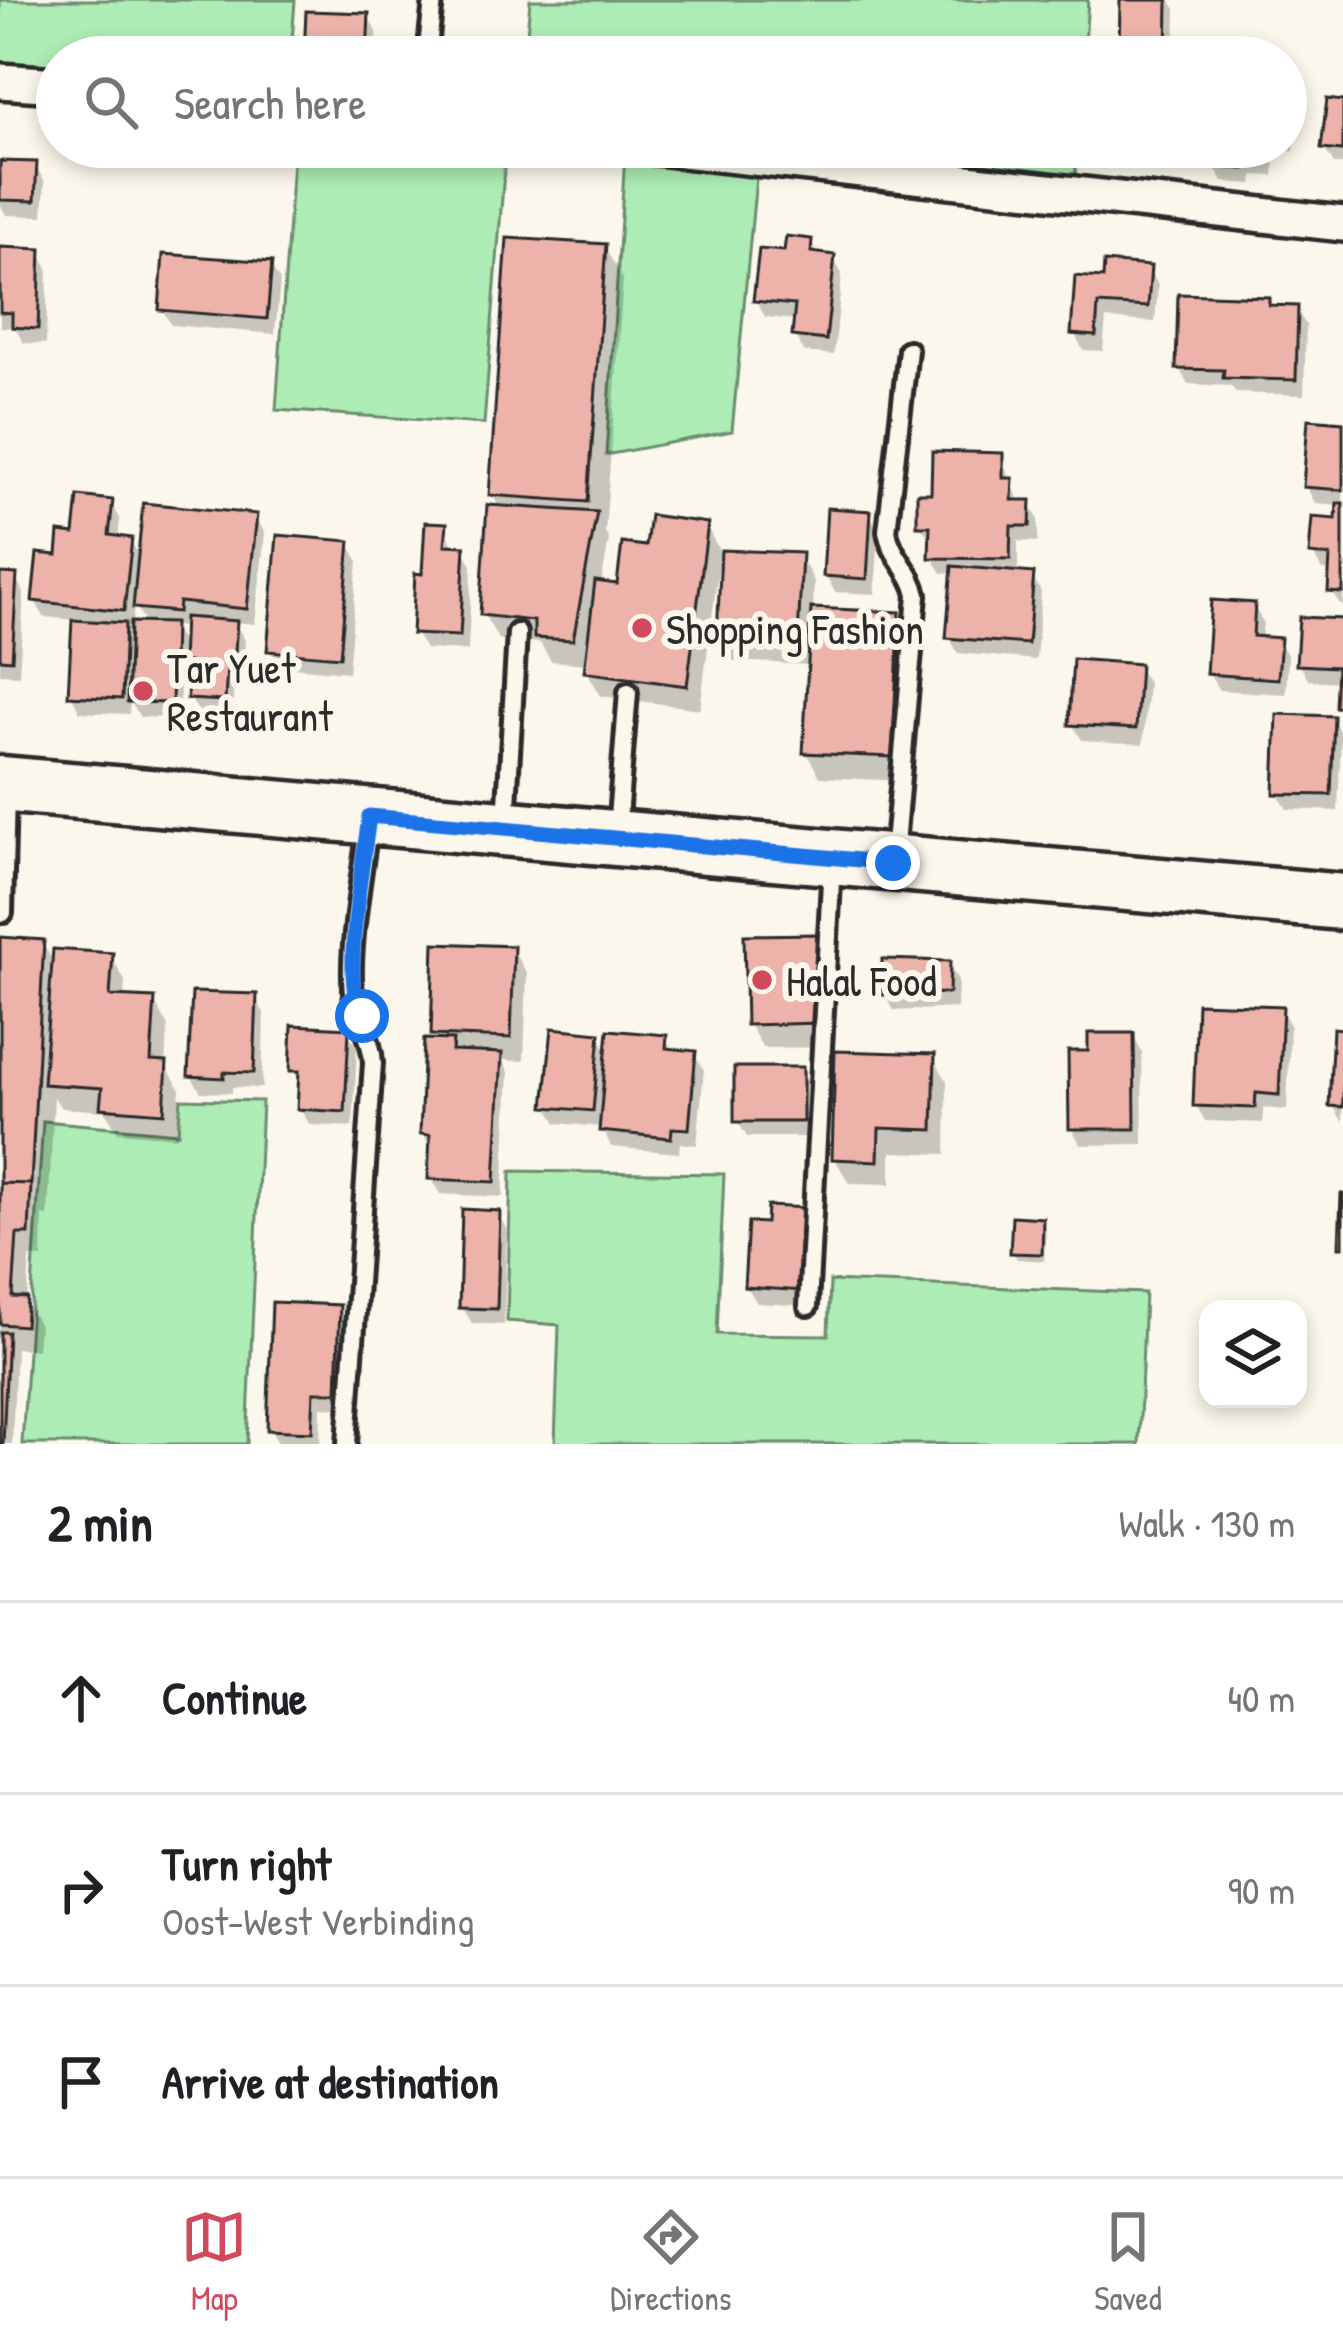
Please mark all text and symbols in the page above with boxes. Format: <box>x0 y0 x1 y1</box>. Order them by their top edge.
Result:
search box <box>36 36 1307 168</box>
icon: search <box>78 69 144 135</box>
text: Search here <box>174 72 366 133</box>
place label: Shopping Fashion <box>666 600 924 657</box>
marker: Shopping Fashion <box>629 615 655 641</box>
place label: Tar Yuet Restaurant <box>167 639 333 744</box>
marker: Tar Yuet Restaurant <box>130 678 156 704</box>
route end <box>866 836 920 890</box>
place label: Halal Food <box>786 952 937 1009</box>
marker: Halal Food <box>749 967 775 993</box>
route start <box>335 989 389 1043</box>
map controls <box>1199 1300 1307 1408</box>
button: layers <box>1199 1300 1307 1408</box>
text: 2 min <box>48 1488 153 1557</box>
text: Walk · 130 m <box>1119 1496 1295 1549</box>
icon: ahead <box>48 1665 114 1731</box>
text: Continue <box>162 1667 307 1728</box>
text: 40 m <box>1227 1671 1295 1724</box>
text: Turn right <box>162 1833 331 1894</box>
icon: right <box>48 1857 114 1923</box>
text: 90 m <box>1228 1863 1295 1916</box>
text: Oost-West Verbinding <box>162 1894 474 1947</box>
icon: arrive <box>48 2049 114 2115</box>
text: Arrive at destination <box>162 2051 499 2112</box>
tab: Map <box>181 2204 247 2320</box>
tab: Directions <box>610 2204 732 2320</box>
tab: Saved <box>1094 2204 1162 2320</box>

